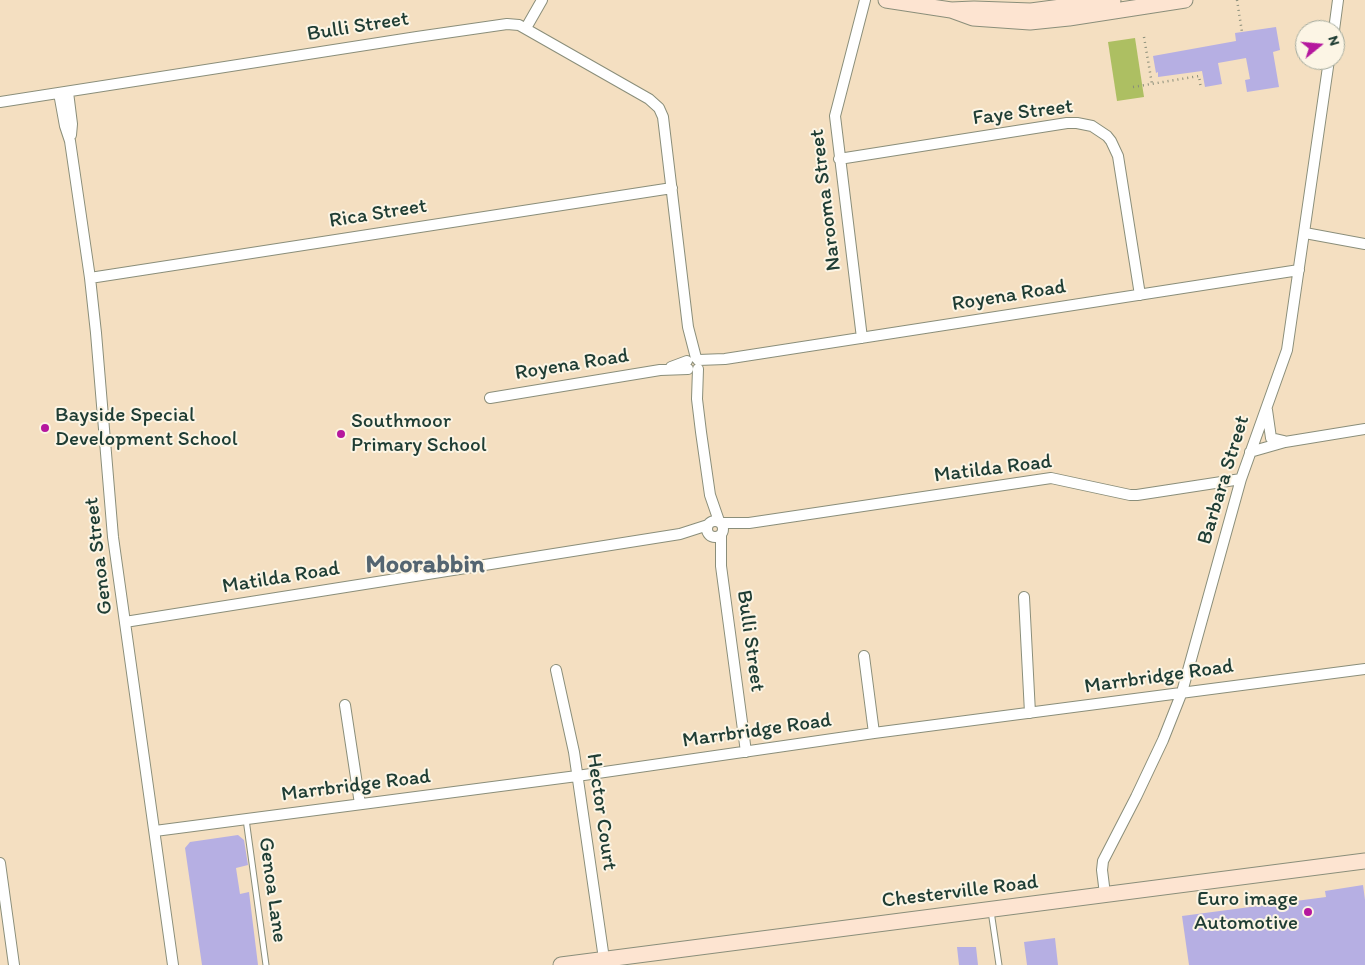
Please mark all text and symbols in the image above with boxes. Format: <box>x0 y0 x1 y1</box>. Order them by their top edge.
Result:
street label: Bulli Street <box>305 7 411 47</box>
north arrow <box>1295 20 1345 70</box>
text: N <box>1324 34 1343 48</box>
street label: Faye Street <box>971 94 1075 132</box>
street label: Narooma Street <box>805 128 847 272</box>
street label: Rica Street <box>327 194 429 234</box>
street label: Royena Road <box>950 275 1068 317</box>
street label: Royena Road <box>513 344 631 386</box>
place label: Bayside Special Development School <box>55 403 238 453</box>
place label: Southmoor Primary School <box>351 409 487 459</box>
street label: Barbara Street <box>1192 412 1256 548</box>
marker: Bayside Special Development School <box>39 422 51 434</box>
marker: Southmoor Primary School <box>335 428 347 440</box>
street label: Matilda Road <box>932 449 1054 489</box>
street label: Genoa Street <box>79 496 119 616</box>
district label: Moorabbin <box>365 549 485 581</box>
street label: Matilda Road <box>220 556 342 600</box>
street label: Bulli Street <box>730 588 770 694</box>
street label: Marrbridge Road <box>1083 654 1235 700</box>
street label: Marrbridge Road <box>681 708 833 754</box>
street label: Hector Court <box>580 752 622 872</box>
street label: Marrbridge Road <box>280 764 432 808</box>
street label: Genoa Lane <box>252 836 292 944</box>
street label: Chesterville Road <box>880 870 1040 914</box>
place label: Euro image Automotive <box>1194 887 1298 937</box>
marker: Euro image Automotive <box>1302 906 1314 918</box>

